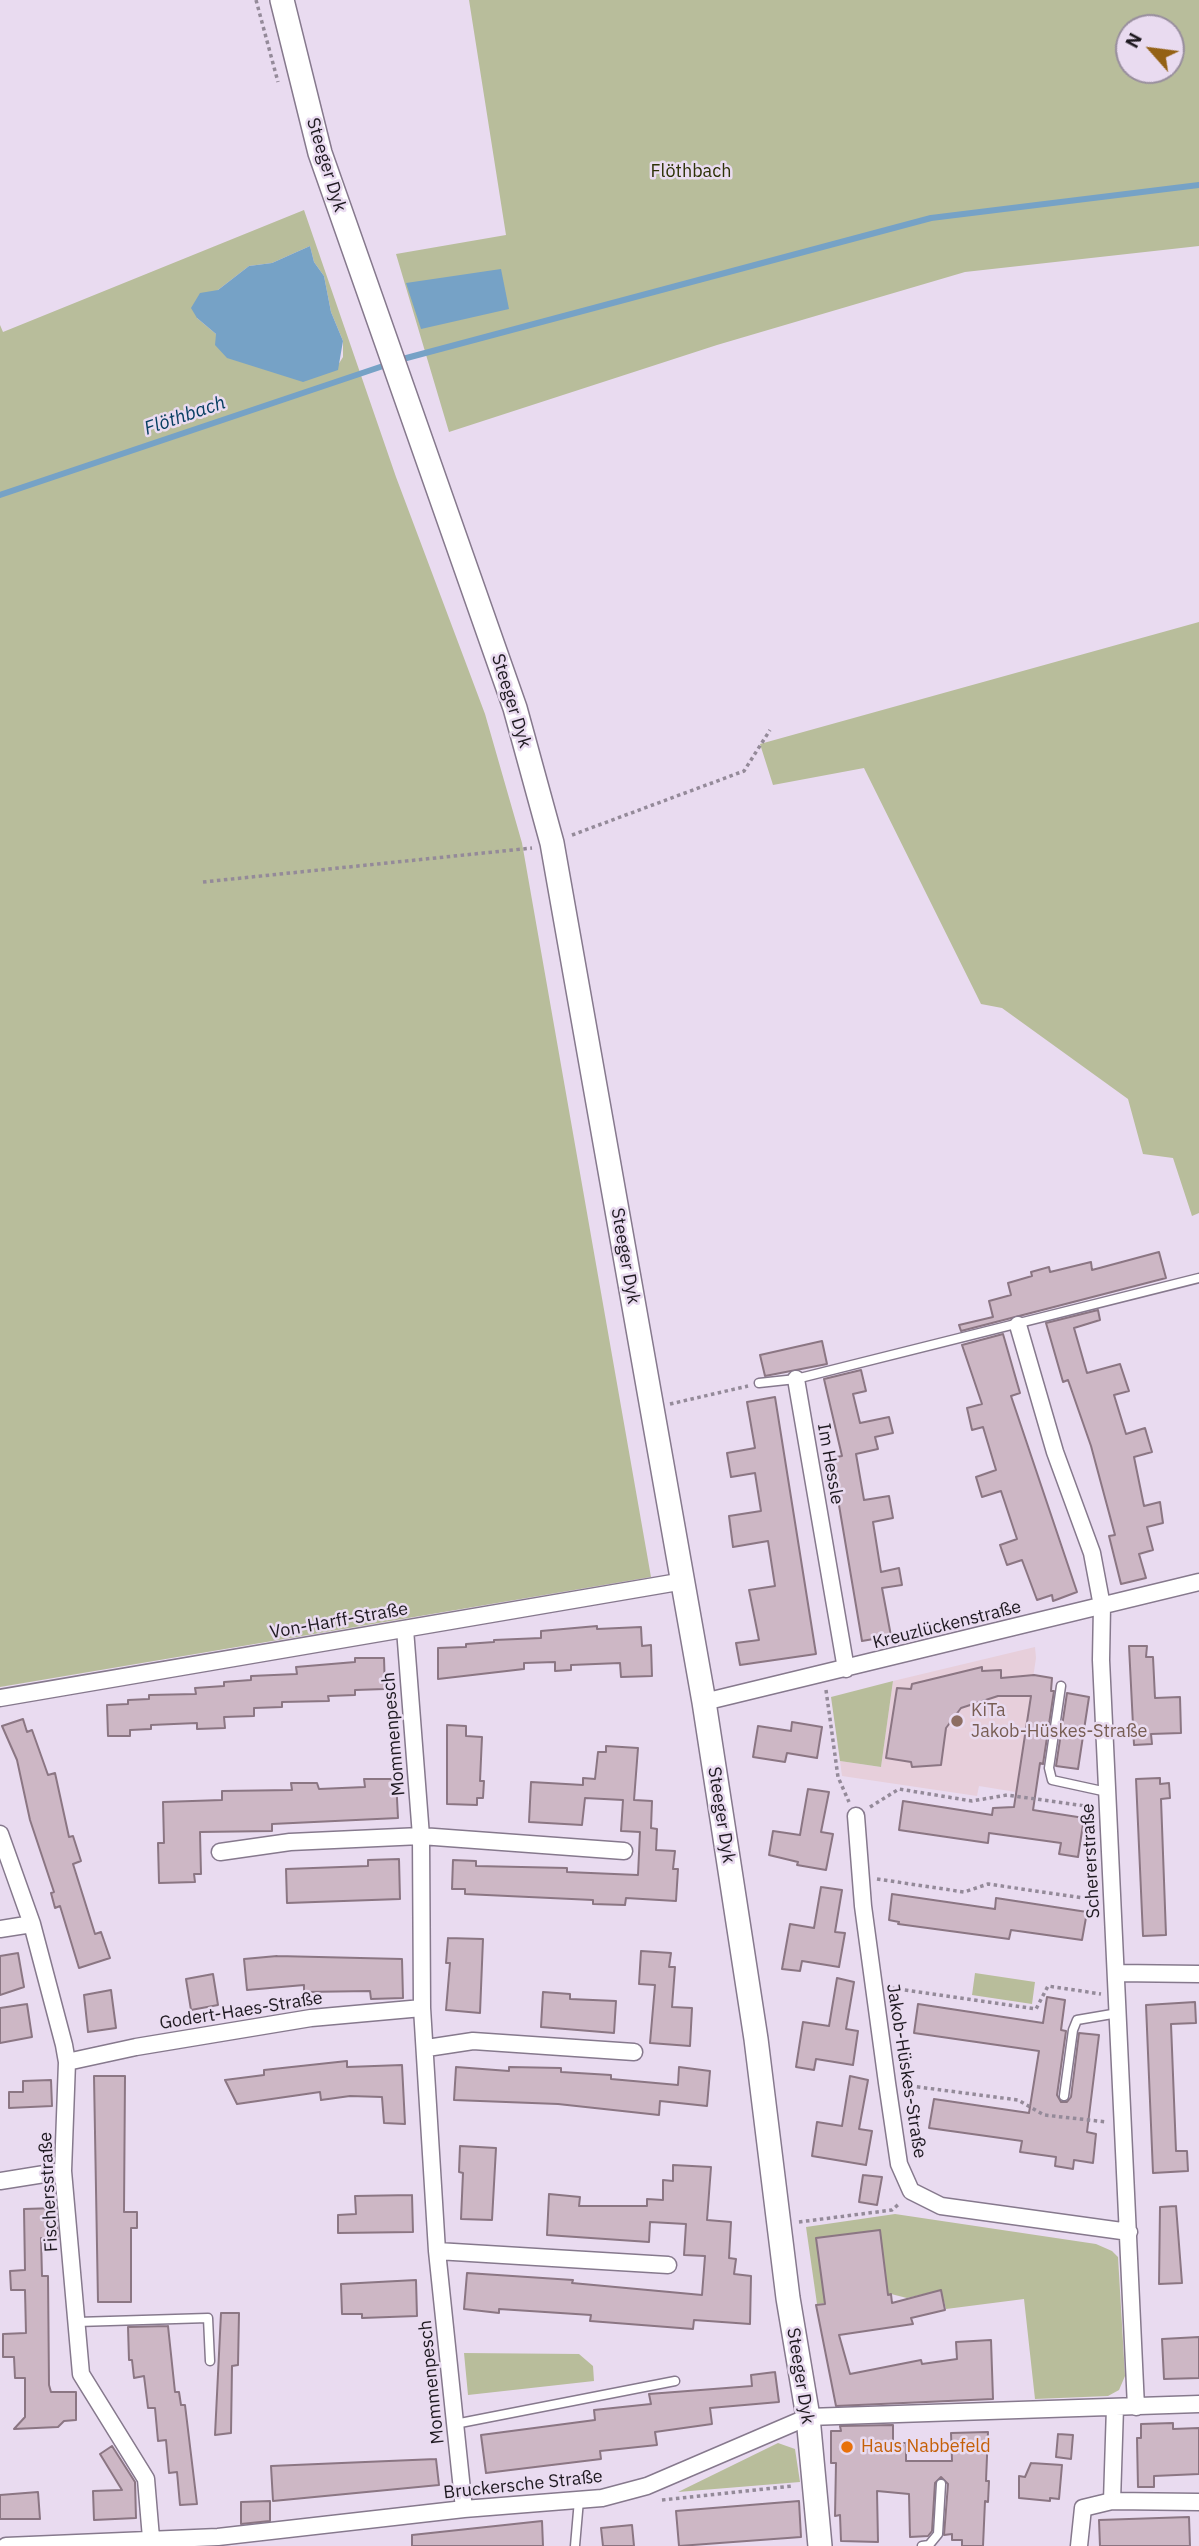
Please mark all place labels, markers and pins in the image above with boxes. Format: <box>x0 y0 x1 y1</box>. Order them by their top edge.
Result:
place label: KiTa Jakob-Hüskes-Straße <box>971 1700 1147 1742</box>
marker: KiTa Jakob-Hüskes-Straße <box>949 1713 965 1729</box>
place label: Haus Nabbefeld <box>861 2436 991 2458</box>
marker: Haus Nabbefeld <box>839 2439 855 2455</box>

